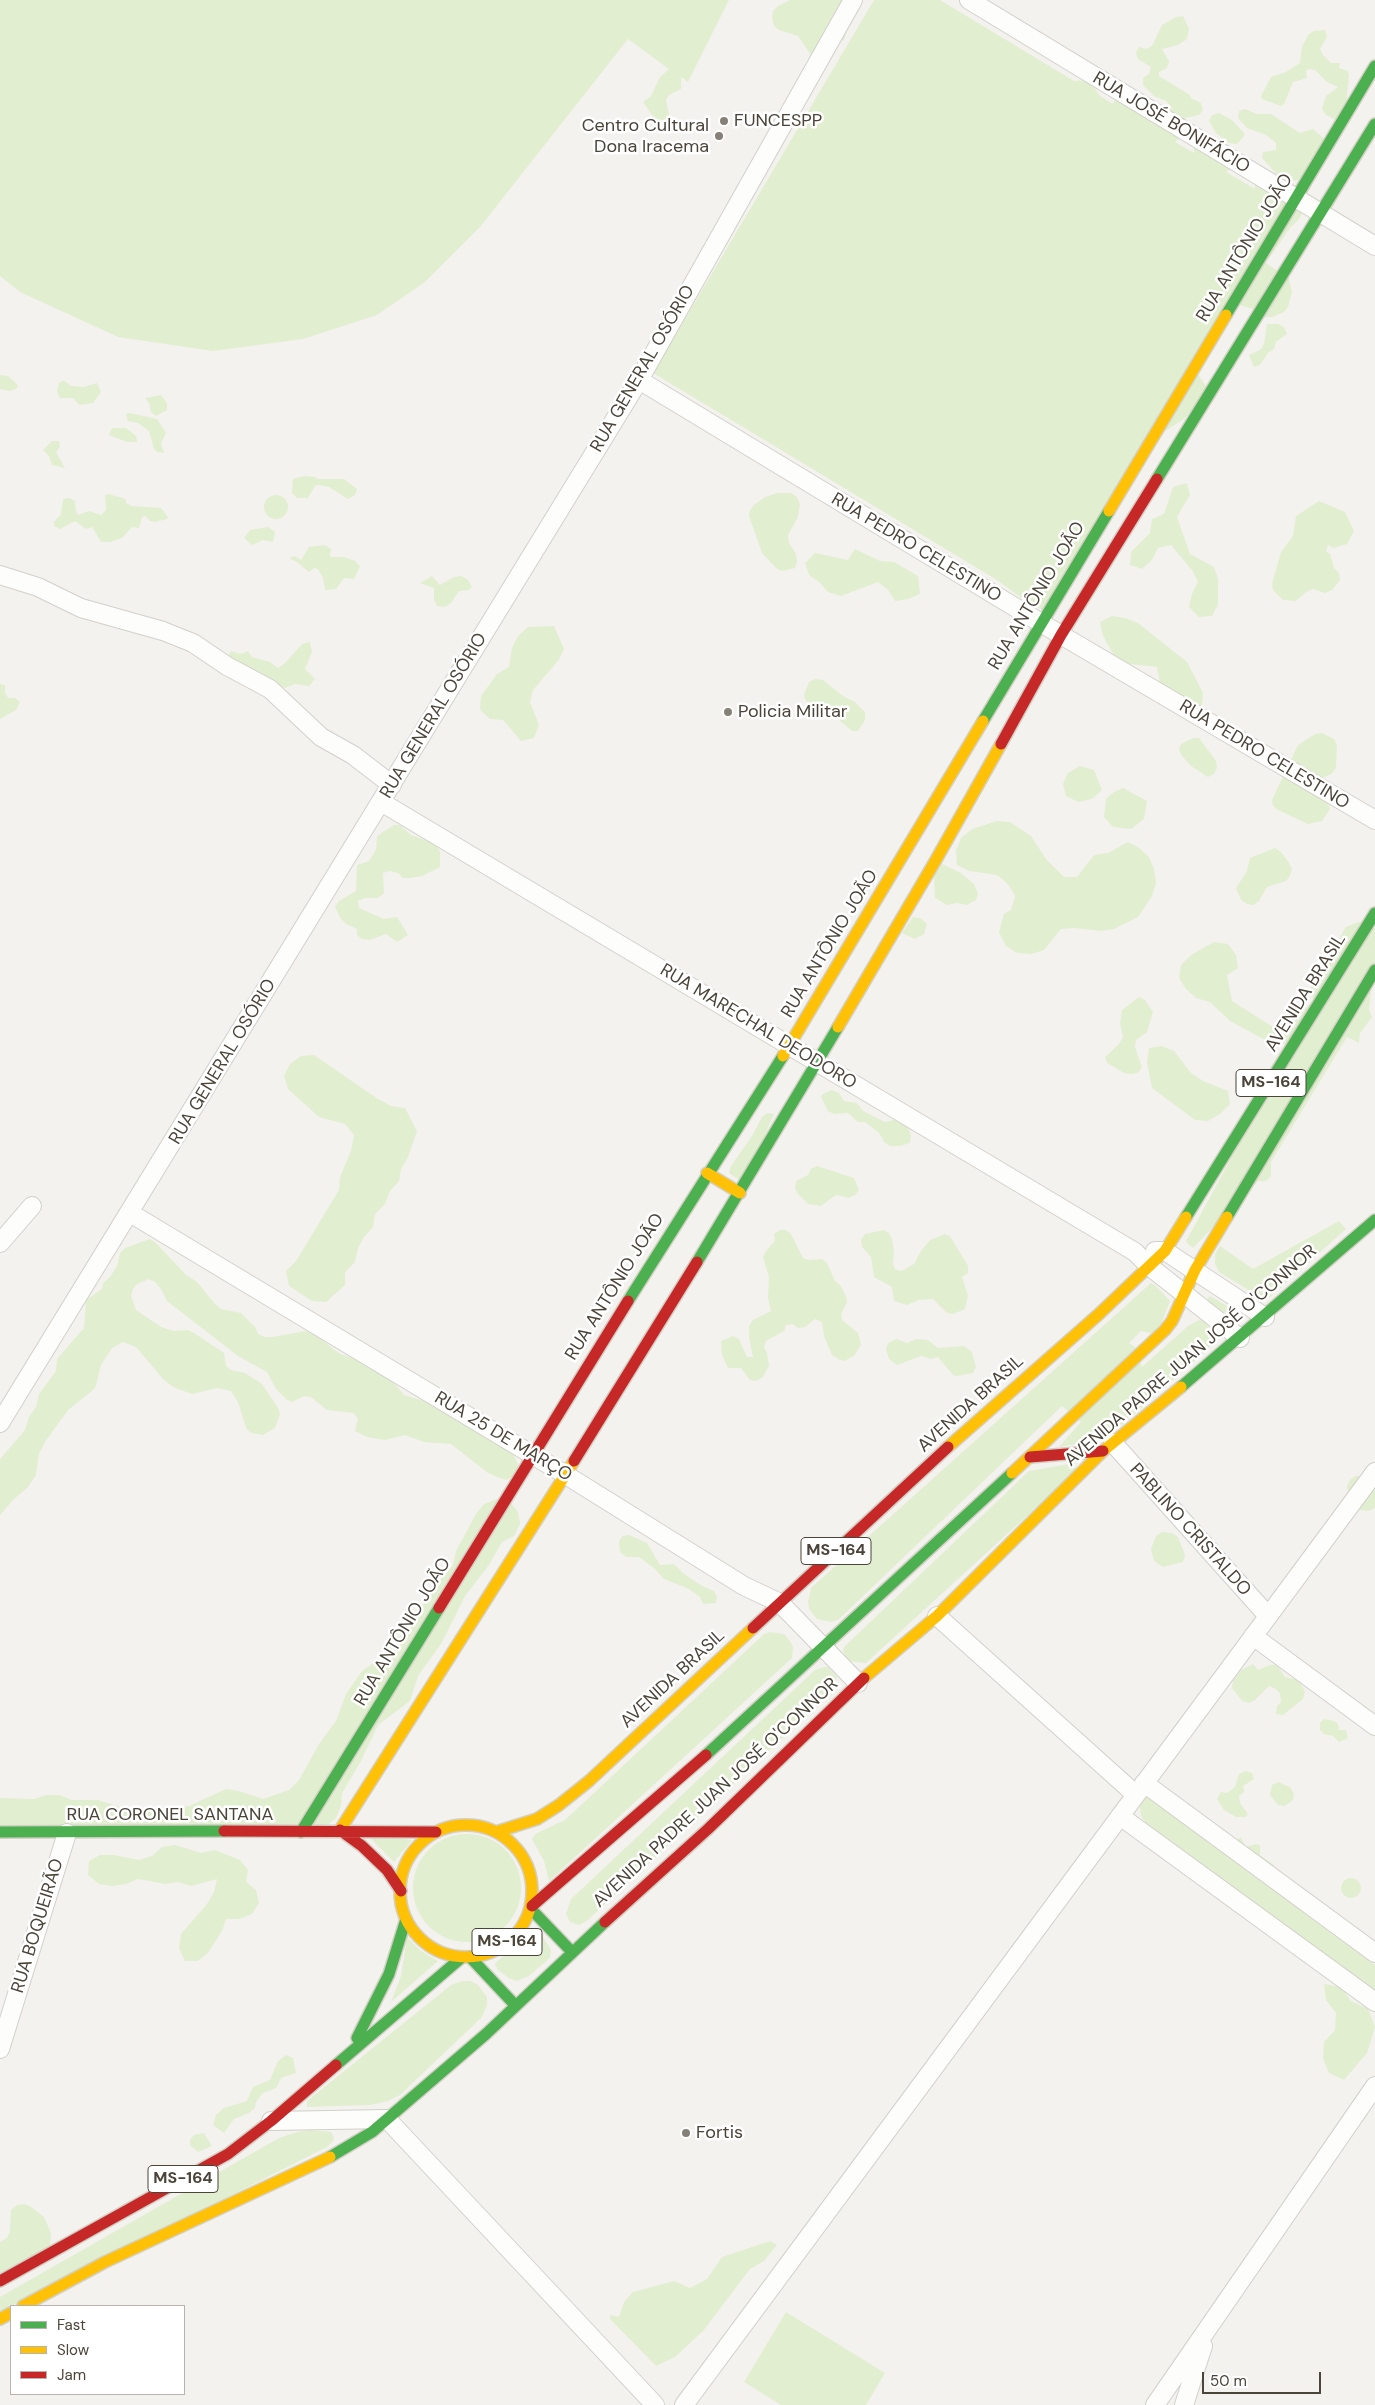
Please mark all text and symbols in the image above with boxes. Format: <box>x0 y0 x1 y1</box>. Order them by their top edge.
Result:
street label: RUA JOSÉ BONIFÁCIO <box>1089 68 1253 178</box>
place label: FUNCESPP <box>734 110 822 132</box>
place label: Centro Cultural Dona Iracema <box>582 115 709 158</box>
marker: FUNCESPP <box>718 115 730 127</box>
marker: Centro Cultural Dona Iracema <box>713 130 725 142</box>
street label: RUA ANTÔNIO JOÃO <box>1192 170 1298 326</box>
street label: RUA GENERAL OSÓRIO <box>586 282 700 456</box>
street label: RUA PEDRO CELESTINO <box>827 489 1005 607</box>
street label: RUA ANTÔNIO JOÃO <box>984 518 1090 674</box>
street label: RUA GENERAL OSÓRIO <box>376 629 492 803</box>
street label: RUA PEDRO CELESTINO <box>1175 696 1353 814</box>
place label: Policia Militar <box>738 701 847 723</box>
marker: Policia Militar <box>722 706 734 718</box>
street label: RUA ANTÔNIO JOÃO <box>777 866 883 1022</box>
street label: AVENIDA BRASIL <box>1261 930 1351 1056</box>
street label: RUA MARECHAL DEODORO <box>656 960 860 1094</box>
street label: RUA GENERAL OSÓRIO <box>165 975 281 1149</box>
road number: MS-164 <box>1236 1070 1306 1096</box>
street label: RUA ANTÔNIO JOÃO <box>561 1210 669 1364</box>
street label: AVENIDA PADRE JUAN JOSÉ O'CONNOR <box>1060 1241 1322 1471</box>
street label: AVENIDA BRASIL <box>914 1351 1028 1457</box>
street label: RUA 25 DE MARÇO <box>430 1387 576 1487</box>
street label: PABLINO CRISTALDO <box>1125 1459 1255 1601</box>
road number: MS-164 <box>801 1538 871 1564</box>
street label: RUA ANTÔNIO JOÃO <box>350 1554 456 1710</box>
street label: AVENIDA BRASIL <box>616 1625 730 1733</box>
street label: AVENIDA PADRE JUAN JOSÉ O'CONNOR <box>589 1674 843 1912</box>
street label: RUA CORONEL SANTANA <box>67 1804 273 1826</box>
street label: RUA BOQUEIRÃO <box>7 1856 69 1996</box>
road number: MS-164 <box>472 1928 542 1955</box>
place label: Fortis <box>696 2122 743 2144</box>
marker: Fortis <box>680 2127 692 2139</box>
road number: MS-164 <box>148 2166 218 2192</box>
legend <box>10 2305 185 2395</box>
text: Fast <box>57 2315 86 2335</box>
text: Slow <box>57 2340 89 2360</box>
scale bar <box>1205 2362 1324 2394</box>
text: Jam <box>57 2365 86 2385</box>
text: 50 m <box>1210 2371 1247 2391</box>

